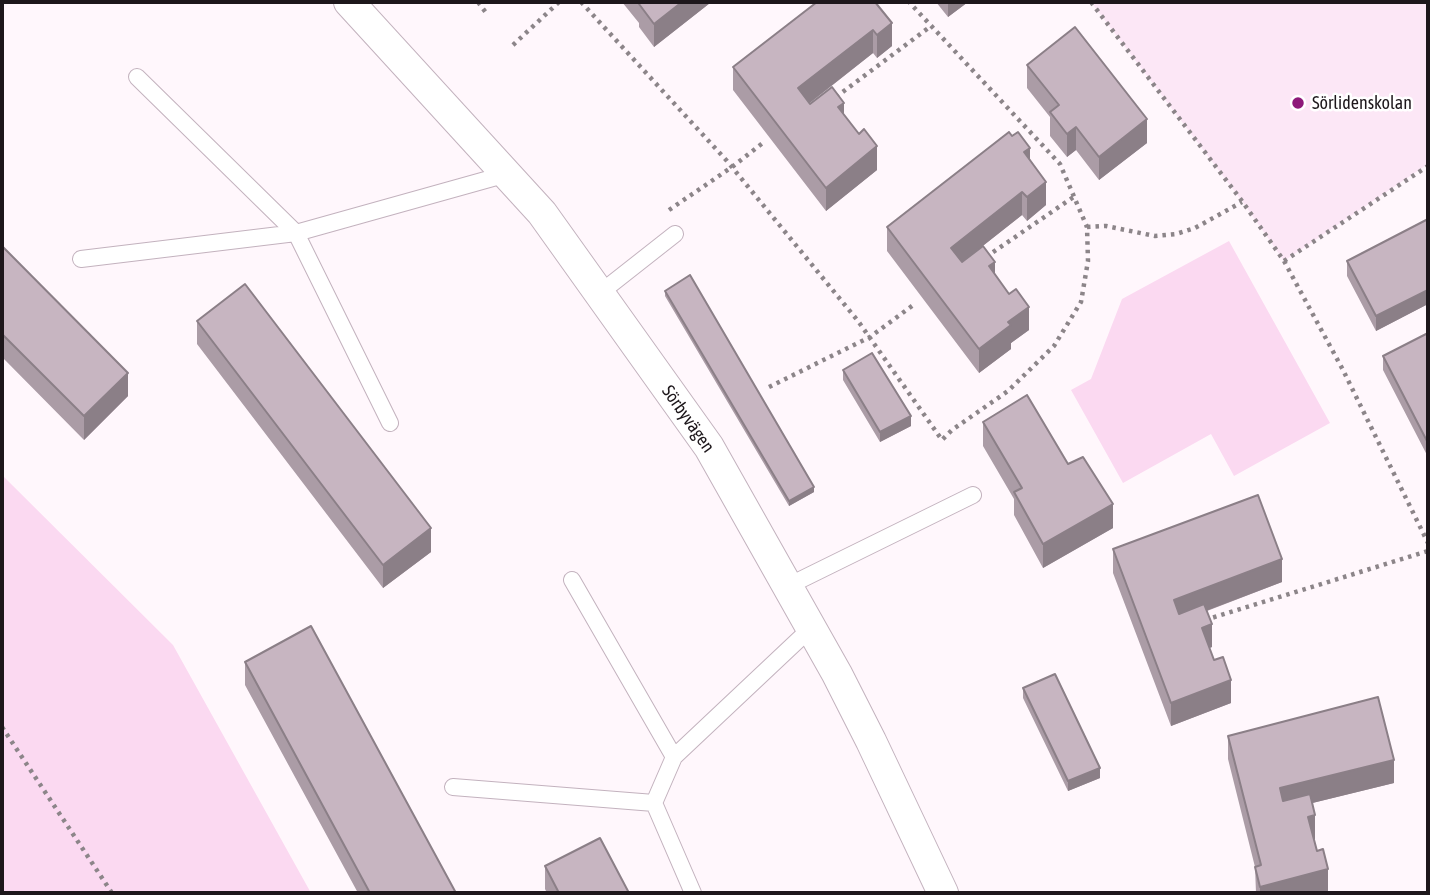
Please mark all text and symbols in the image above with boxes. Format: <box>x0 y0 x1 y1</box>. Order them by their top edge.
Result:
place label: Sörlidenskolan <box>1312 92 1412 114</box>
marker: Sörlidenskolan <box>1290 95 1306 111</box>
street label: Sörbyvägen <box>657 381 719 457</box>

